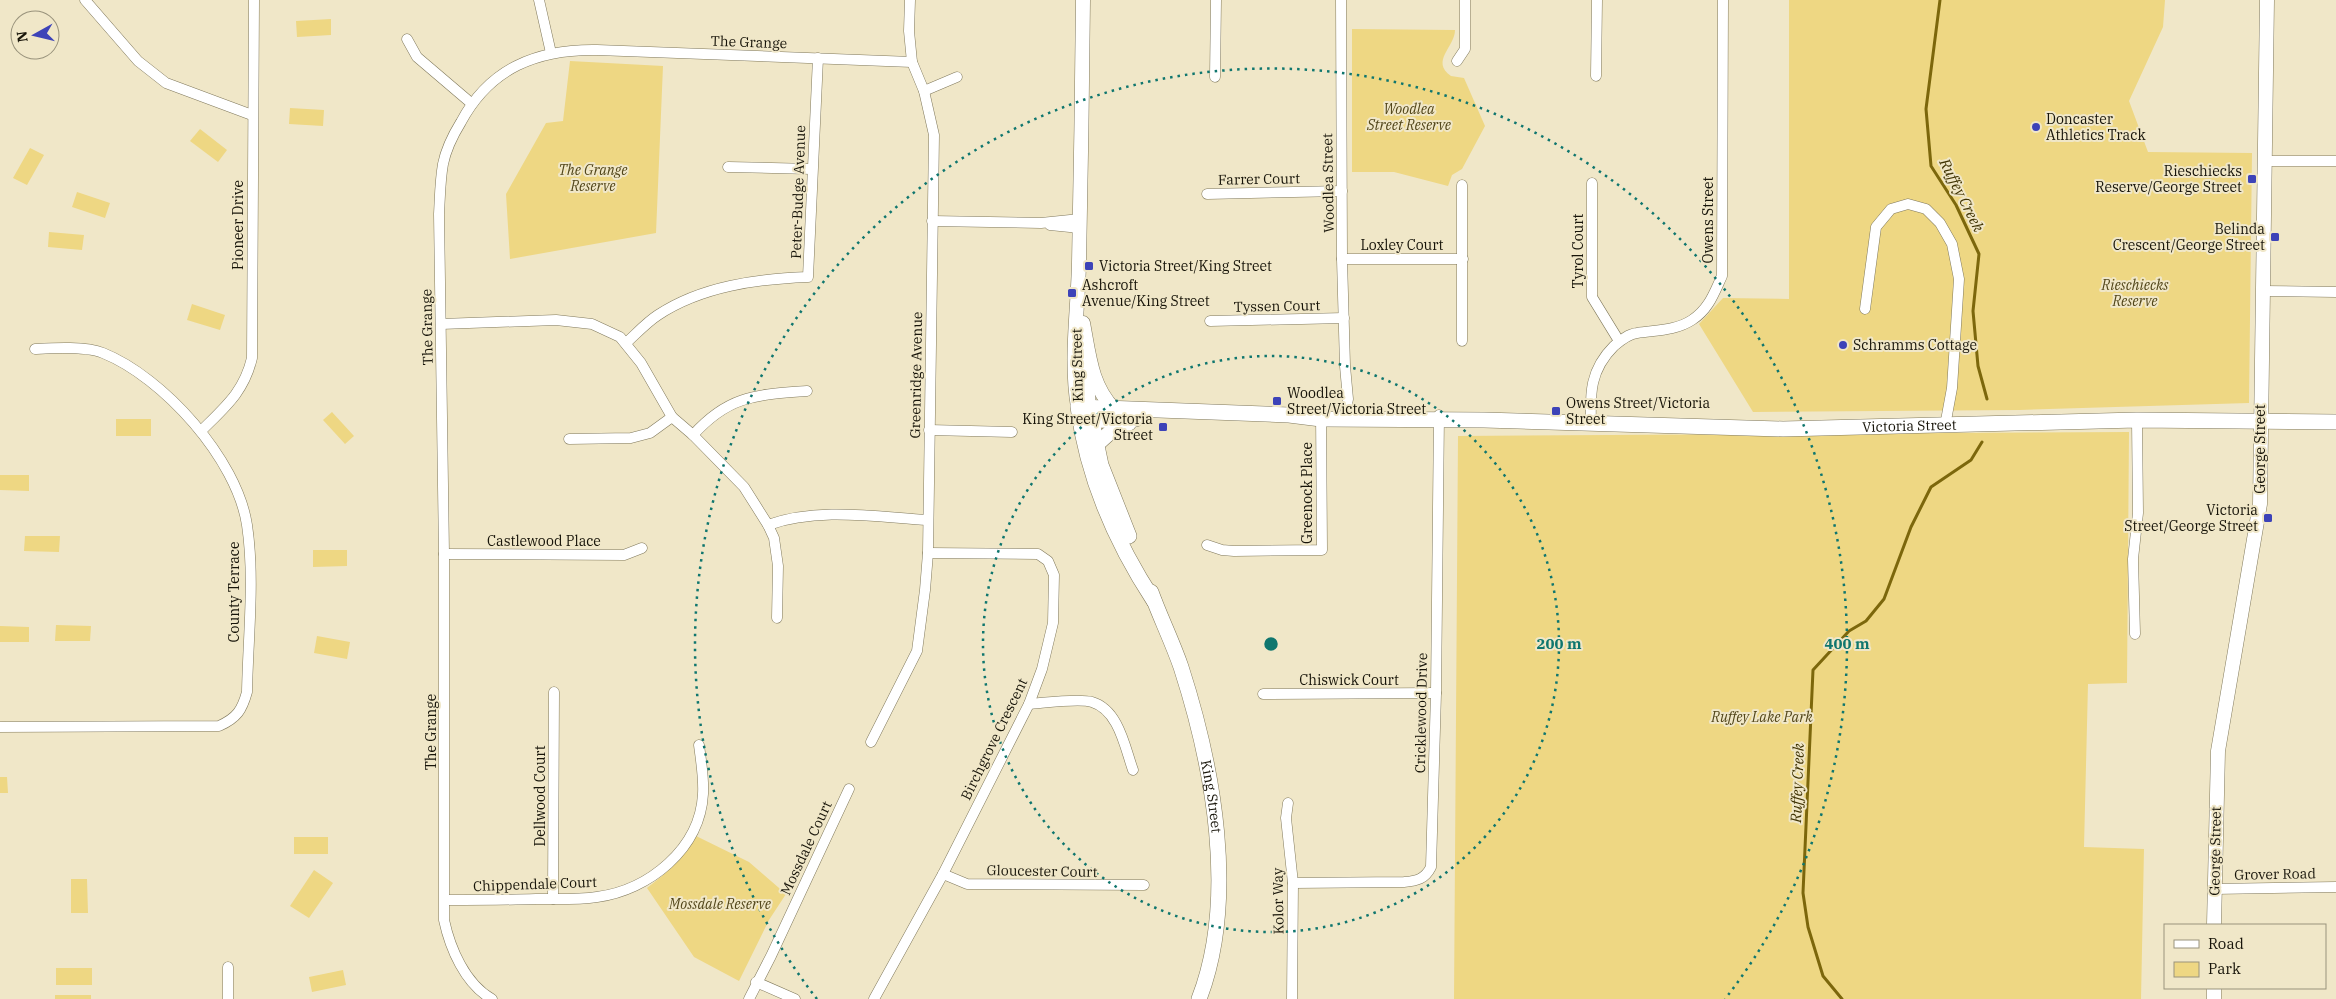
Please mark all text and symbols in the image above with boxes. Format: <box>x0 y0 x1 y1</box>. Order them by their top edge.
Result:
north arrow <box>10 10 60 60</box>
text: N <box>12 30 32 44</box>
street label: The Grange <box>710 32 788 52</box>
park label: Woodlea Street Reserve <box>1366 100 1452 134</box>
place label: Doncaster Athletics Track <box>2046 110 2146 144</box>
marker: Doncaster Athletics Track <box>2030 121 2042 133</box>
street label: Peter-Budge Avenue <box>787 125 809 259</box>
street label: Woodlea Street <box>1318 133 1338 233</box>
water label: Ruffey Creek <box>1935 154 1989 235</box>
park label: The Grange Reserve <box>558 161 628 195</box>
place label: Rieschiecks Reserve/George Street <box>2095 162 2242 196</box>
street label: Farrer Court <box>1218 169 1300 189</box>
marker: Rieschiecks Reserve/George Street <box>2246 173 2258 185</box>
street label: Owens Street <box>1699 177 1717 263</box>
street label: Pioneer Drive <box>229 180 247 270</box>
street label: Tyrol Court <box>1569 213 1587 289</box>
place label: Belinda Crescent/George Street <box>2113 220 2265 254</box>
marker: Belinda Crescent/George Street <box>2269 231 2281 243</box>
street label: Loxley Court <box>1361 236 1444 254</box>
place label: Victoria Street/King Street <box>1099 257 1272 275</box>
marker: Victoria Street/King Street <box>1083 260 1095 272</box>
place label: Ashcroft Avenue/King Street <box>1082 276 1210 310</box>
park label: Rieschiecks Reserve <box>2100 276 2169 310</box>
marker: Ashcroft Avenue/King Street <box>1066 287 1078 299</box>
street label: The Grange <box>417 289 437 365</box>
street label: Tyssen Court <box>1234 296 1321 316</box>
street label: Greenridge Avenue <box>906 311 926 439</box>
street label: King Street <box>1067 328 1087 402</box>
place label: Schramms Cottage <box>1853 336 1977 354</box>
marker: Schramms Cottage <box>1837 339 1849 351</box>
place label: Woodlea Street/Victoria Street <box>1287 384 1426 418</box>
place label: Owens Street/Victoria Street <box>1566 394 1710 428</box>
marker: Woodlea Street/Victoria Street <box>1271 395 1283 407</box>
street label: George Street <box>2251 404 2269 494</box>
marker: Owens Street/Victoria Street <box>1550 405 1562 417</box>
place label: King Street/Victoria Street <box>1022 410 1153 444</box>
street label: Victoria Street <box>1862 416 1957 436</box>
marker: King Street/Victoria Street <box>1157 421 1169 433</box>
street label: Greenock Place <box>1298 442 1316 544</box>
place label: Victoria Street/George Street <box>2124 501 2258 535</box>
marker: Victoria Street/George Street <box>2262 512 2274 524</box>
street label: Castlewood Place <box>487 532 601 550</box>
street label: County Terrace <box>225 542 243 642</box>
text: 200 m <box>1536 634 1582 653</box>
text: 400 m <box>1824 634 1870 653</box>
centre of rings <box>1262 635 1280 653</box>
street label: Cricklewood Drive <box>1411 653 1431 773</box>
street label: Chiswick Court <box>1299 671 1399 689</box>
street label: Birchgrove Crescent <box>957 675 1031 803</box>
street label: The Grange <box>422 694 440 770</box>
park label: Ruffey Lake Park <box>1710 708 1813 726</box>
water label: Ruffey Creek <box>1786 743 1808 824</box>
street label: Dellwood Court <box>531 745 549 847</box>
street label: King Street <box>1197 758 1226 834</box>
street label: Mossdale Court <box>776 798 836 898</box>
street label: George Street <box>2205 806 2225 896</box>
street label: Gloucester Court <box>986 861 1098 881</box>
street label: Grover Road <box>2234 864 2317 884</box>
street label: Kolor Way <box>1268 867 1288 934</box>
street label: Chippendale Court <box>473 873 597 895</box>
park label: Mossdale Reserve <box>668 895 772 913</box>
legend <box>2164 924 2326 989</box>
text: Road <box>2208 934 2244 953</box>
text: Park <box>2208 959 2241 978</box>

